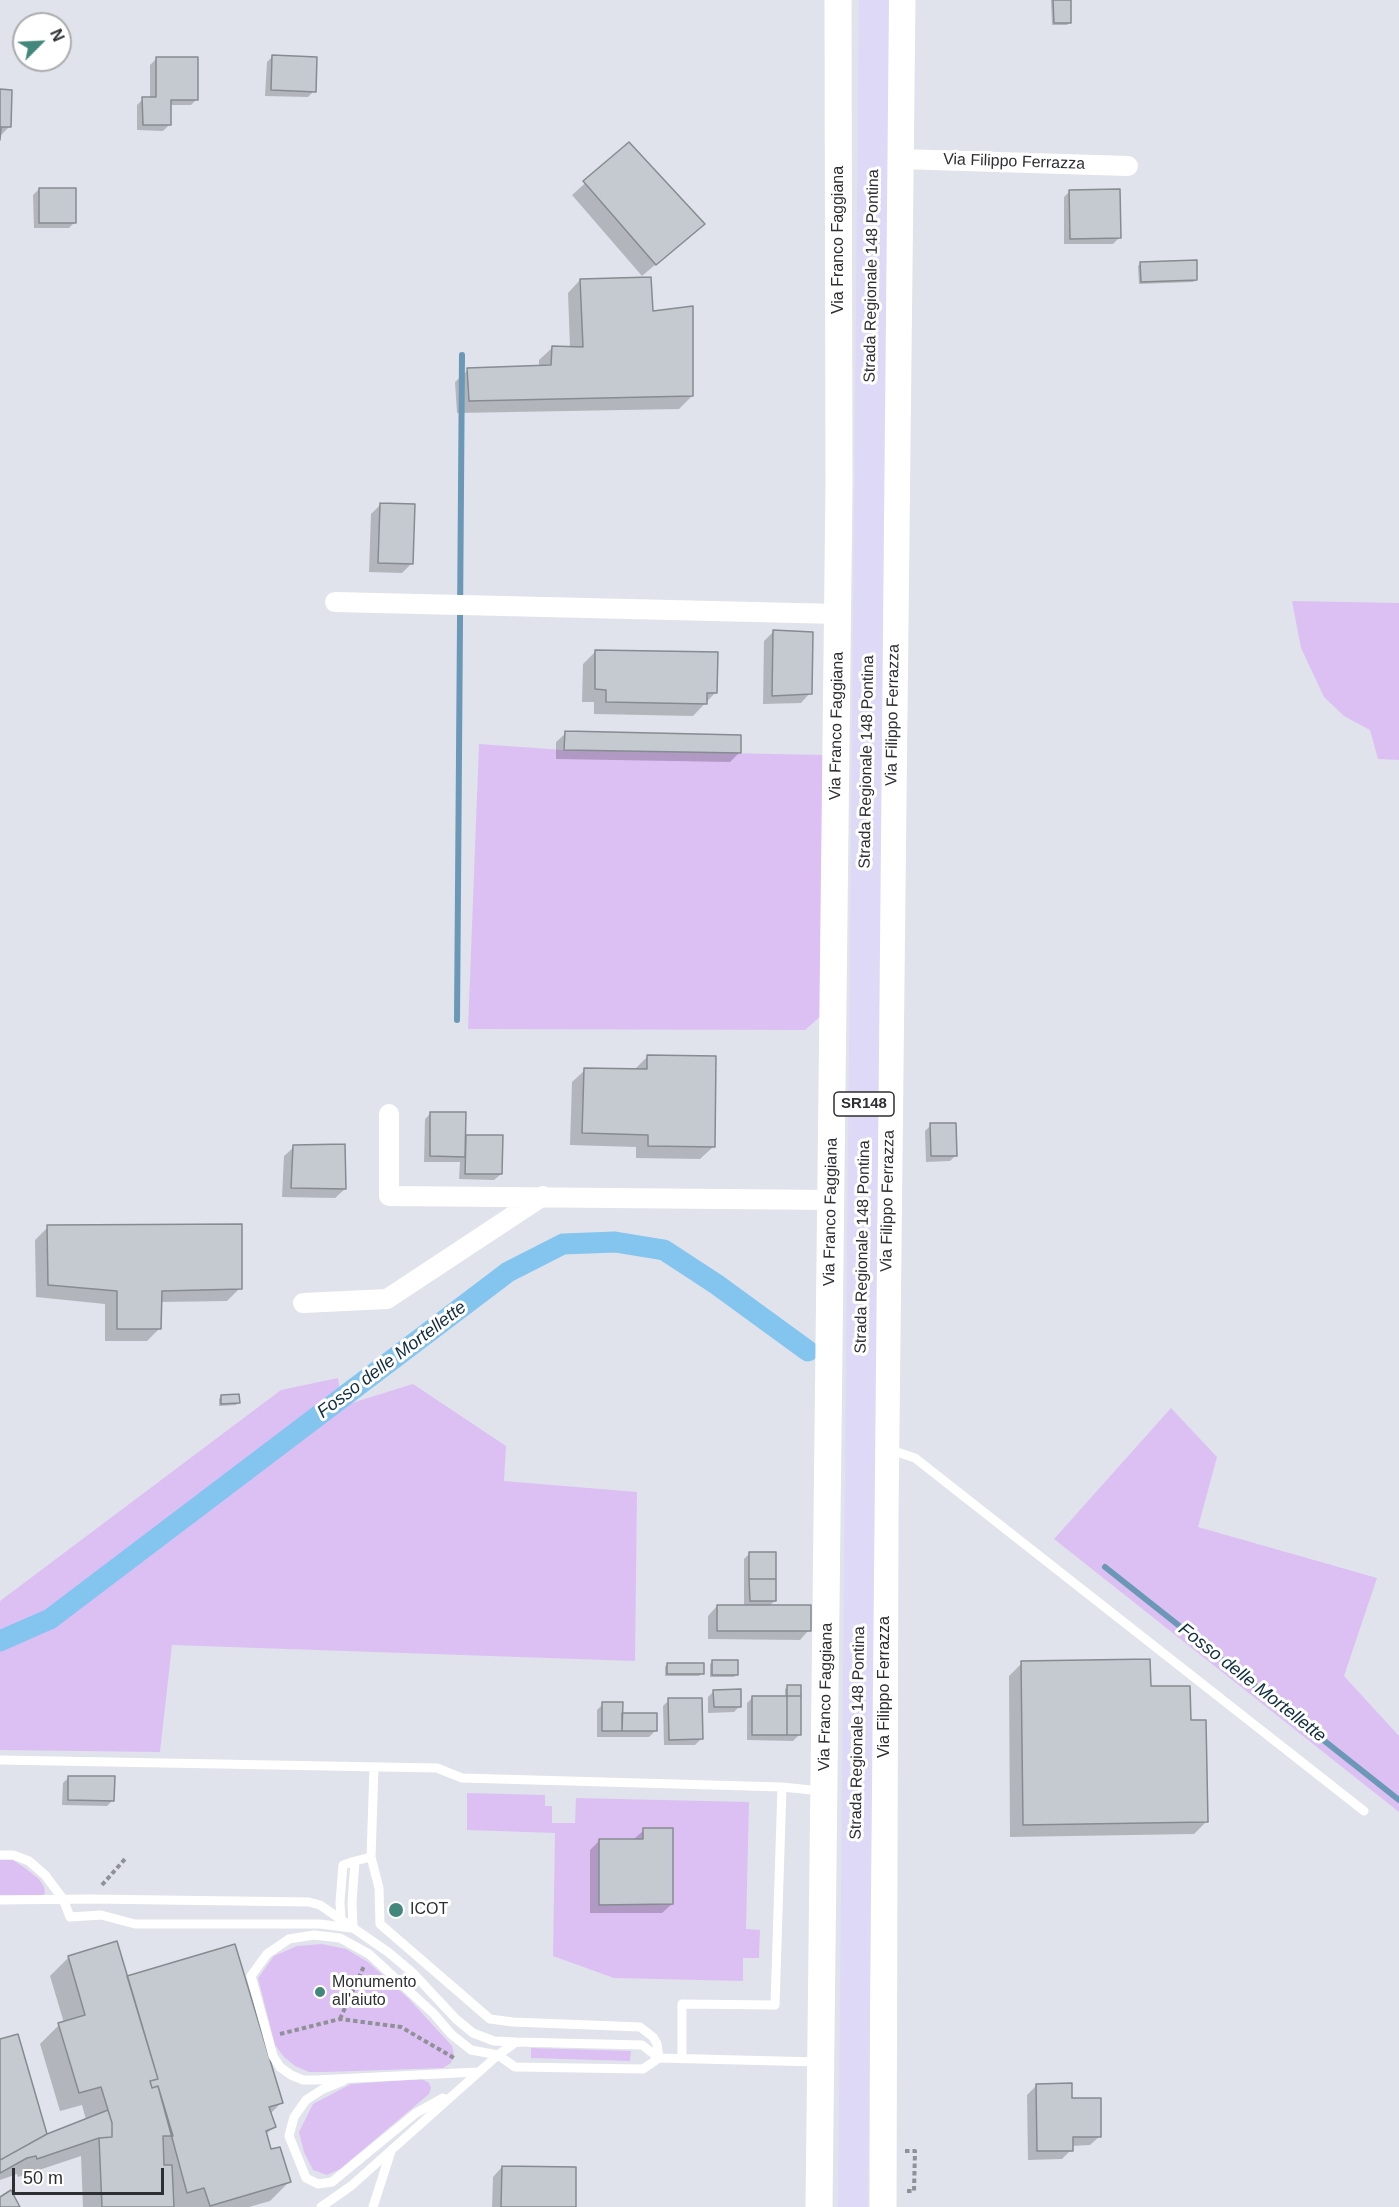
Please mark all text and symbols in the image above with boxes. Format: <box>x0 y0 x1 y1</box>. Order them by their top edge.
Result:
north arrow <box>12 12 72 72</box>
text: N <box>47 27 67 44</box>
street label: Via Filippo Ferrazza <box>943 150 1085 174</box>
street label: Via Franco Faggiana <box>829 166 849 314</box>
street label: Strada Regionale 148 Pontina <box>861 169 883 383</box>
street label: Via Filippo Ferrazza <box>882 644 904 786</box>
street label: Via Franco Faggiana <box>826 652 848 800</box>
street label: Strada Regionale 148 Pontina <box>856 655 878 869</box>
road number: SR148 <box>834 1092 894 1116</box>
street label: Via Filippo Ferrazza <box>877 1130 899 1272</box>
street label: Via Franco Faggiana <box>820 1138 842 1286</box>
street label: Strada Regionale 148 Pontina <box>852 1140 874 1354</box>
water label: Fosso delle Mortellette <box>313 1297 471 1423</box>
street label: Via Filippo Ferrazza <box>875 1616 895 1758</box>
water label: Fosso delle Mortellette <box>1174 1619 1330 1747</box>
street label: Via Franco Faggiana <box>815 1623 837 1771</box>
street label: Strada Regionale 148 Pontina <box>847 1626 869 1840</box>
place label: ICOT <box>410 1900 448 1920</box>
marker: ICOT <box>387 1901 405 1919</box>
place label: Monumento all'aiuto <box>332 1973 416 2011</box>
marker: Monumento all'aiuto <box>313 1985 327 1999</box>
scale bar <box>15 2156 166 2194</box>
text: 50 m <box>23 2168 63 2188</box>

